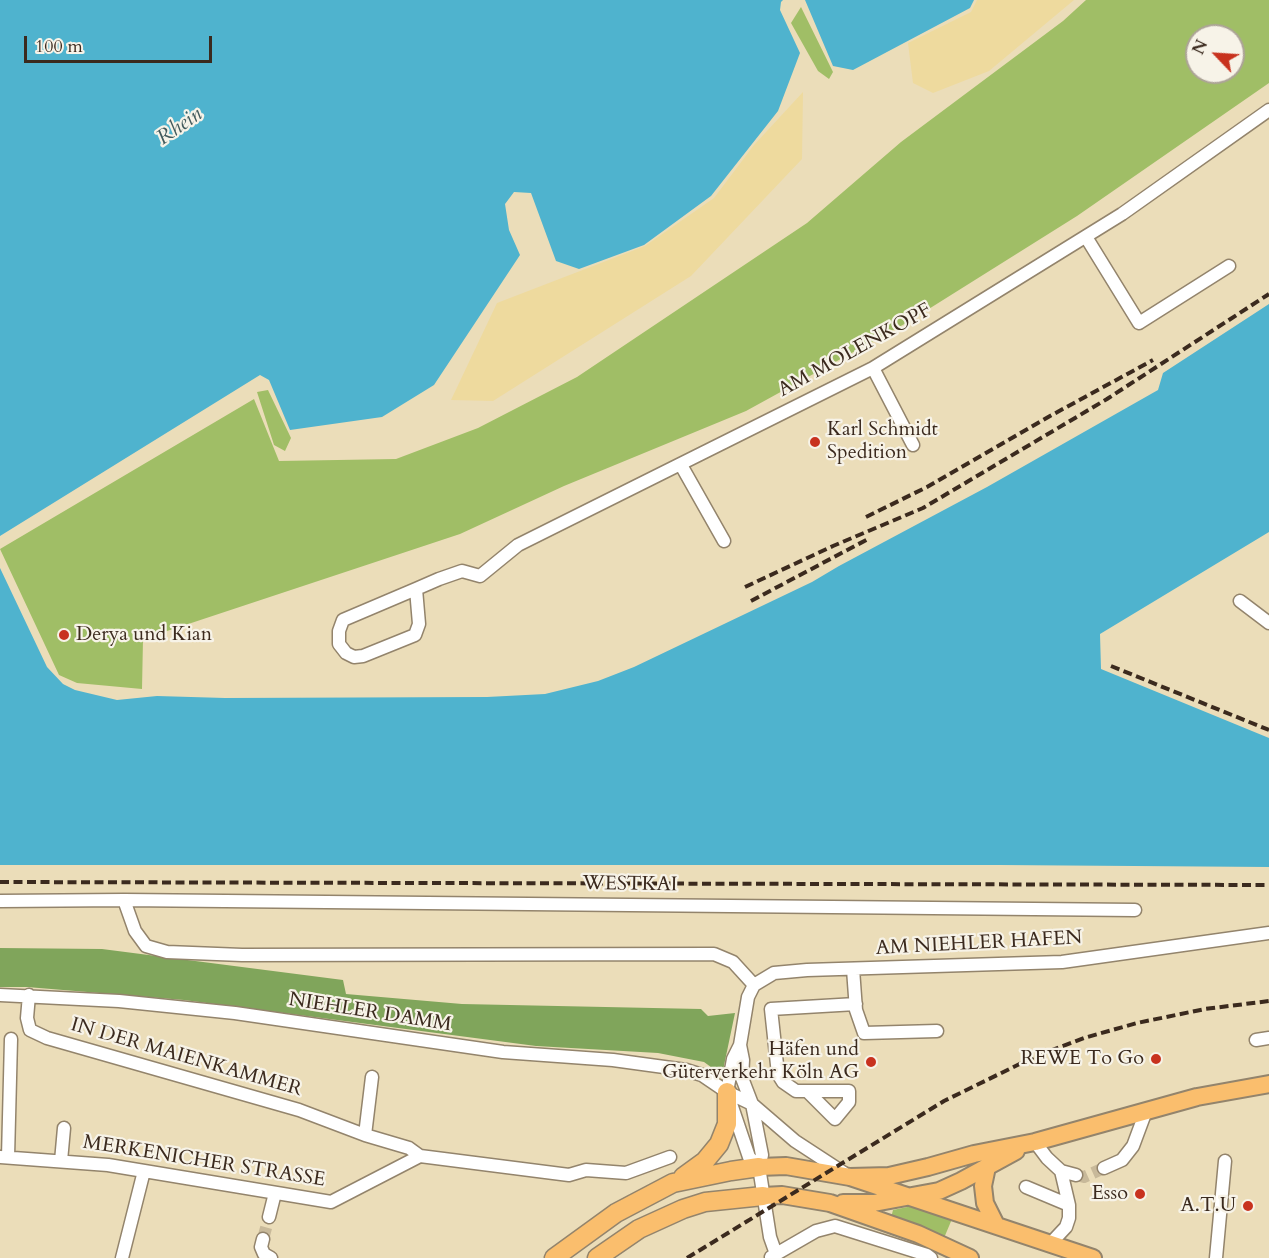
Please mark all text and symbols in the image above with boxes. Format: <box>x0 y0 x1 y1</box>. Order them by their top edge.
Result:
scale bar <box>27 24 214 62</box>
north arrow <box>1185 24 1245 84</box>
text: 100 m <box>35 34 83 59</box>
text: N <box>1188 36 1213 58</box>
water label: Rhein <box>152 102 208 152</box>
street label: AM MOLENKOPF <box>774 299 936 403</box>
place label: Karl Schmidt Spedition <box>827 418 938 465</box>
marker: Karl Schmidt Spedition <box>808 435 822 449</box>
place label: Derya und Kian <box>76 623 212 647</box>
marker: Derya und Kian <box>57 628 71 642</box>
street label: WESTKAI <box>582 872 678 898</box>
street label: AM NIEHLER HAFEN <box>875 927 1083 961</box>
street label: NIEHLER DAMM <box>287 988 453 1038</box>
street label: IN DER MAIENKAMMER <box>68 1013 304 1103</box>
place label: Häfen und Güterverkehr Köln AG <box>662 1038 859 1085</box>
place label: REWE To Go <box>1021 1047 1144 1071</box>
marker: REWE To Go <box>1149 1052 1163 1066</box>
marker: Häfen und Güterverkehr Köln AG <box>864 1055 878 1069</box>
street label: MERKENICHER STRASSE <box>81 1131 327 1193</box>
place label: Esso <box>1091 1182 1128 1206</box>
marker: Esso <box>1133 1187 1147 1201</box>
place label: A.T.U <box>1181 1194 1236 1218</box>
marker: A.T.U <box>1241 1199 1255 1213</box>

